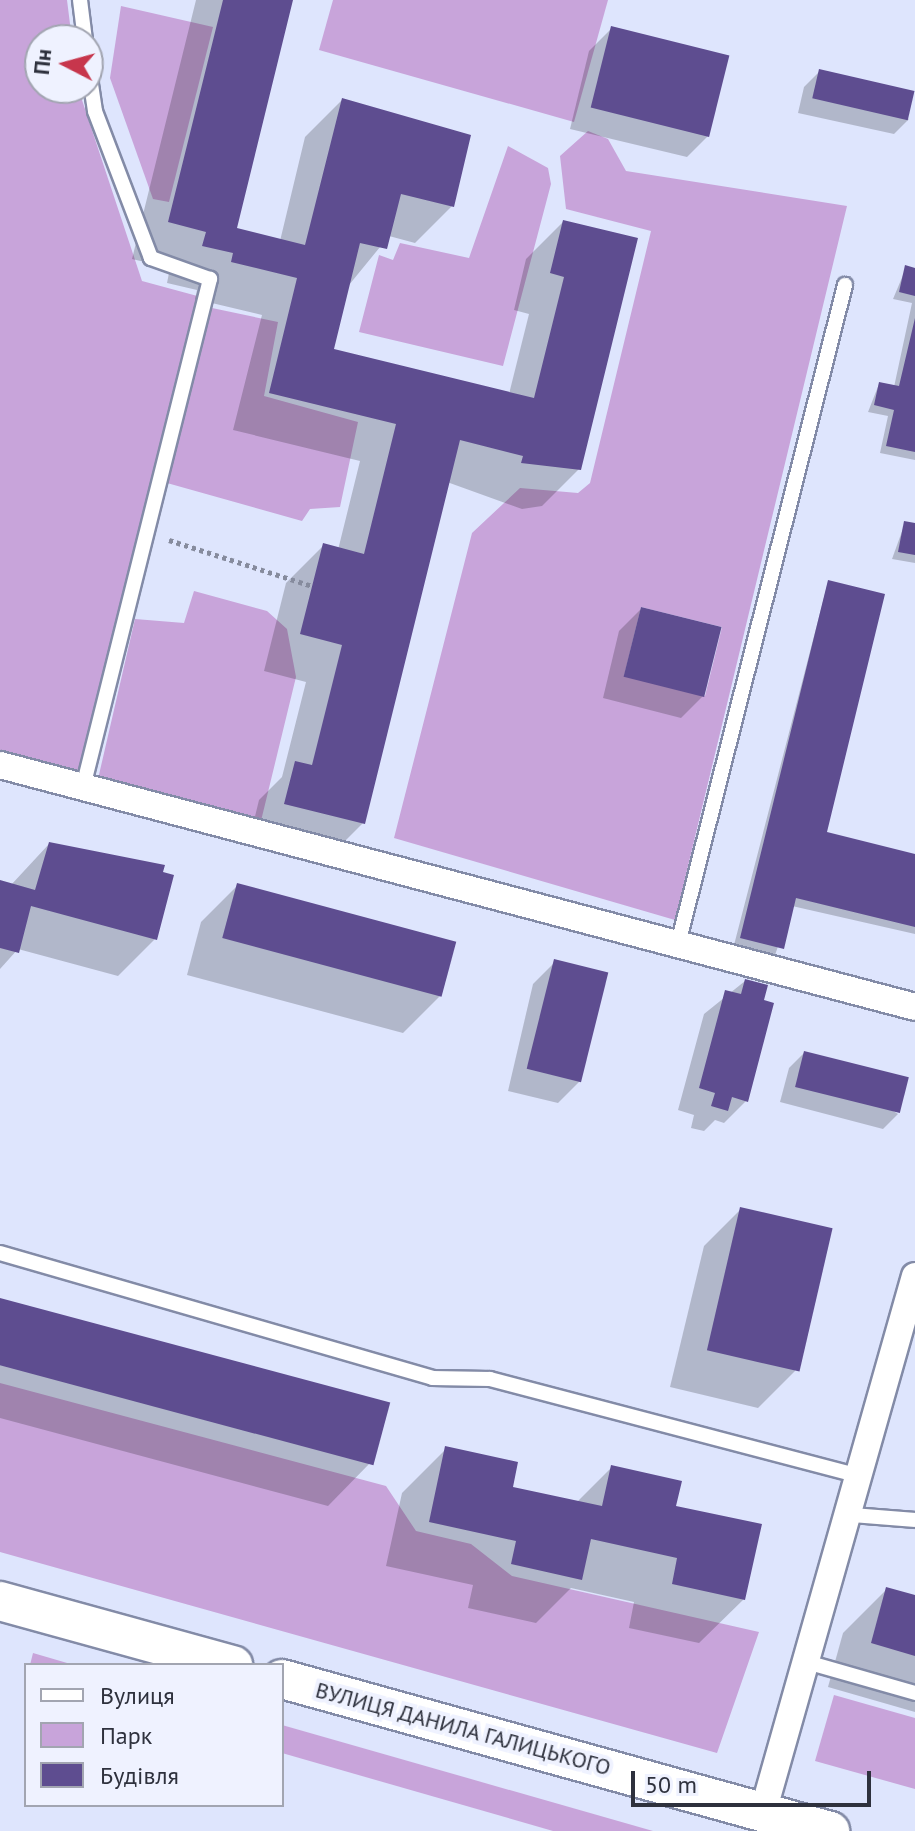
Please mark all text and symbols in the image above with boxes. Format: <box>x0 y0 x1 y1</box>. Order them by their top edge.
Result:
north arrow <box>24 24 104 104</box>
text: Пн <box>27 47 57 76</box>
legend <box>24 1663 284 1807</box>
street label: ВУЛИЦЯ ДАНИЛА ГАЛИЦЬКОГО <box>312 1677 614 1781</box>
text: Вулиця <box>100 1680 175 1711</box>
text: Парк <box>100 1720 152 1751</box>
scale bar <box>635 1755 875 1805</box>
text: Будівля <box>100 1760 179 1791</box>
text: 50 m <box>645 1769 697 1800</box>

